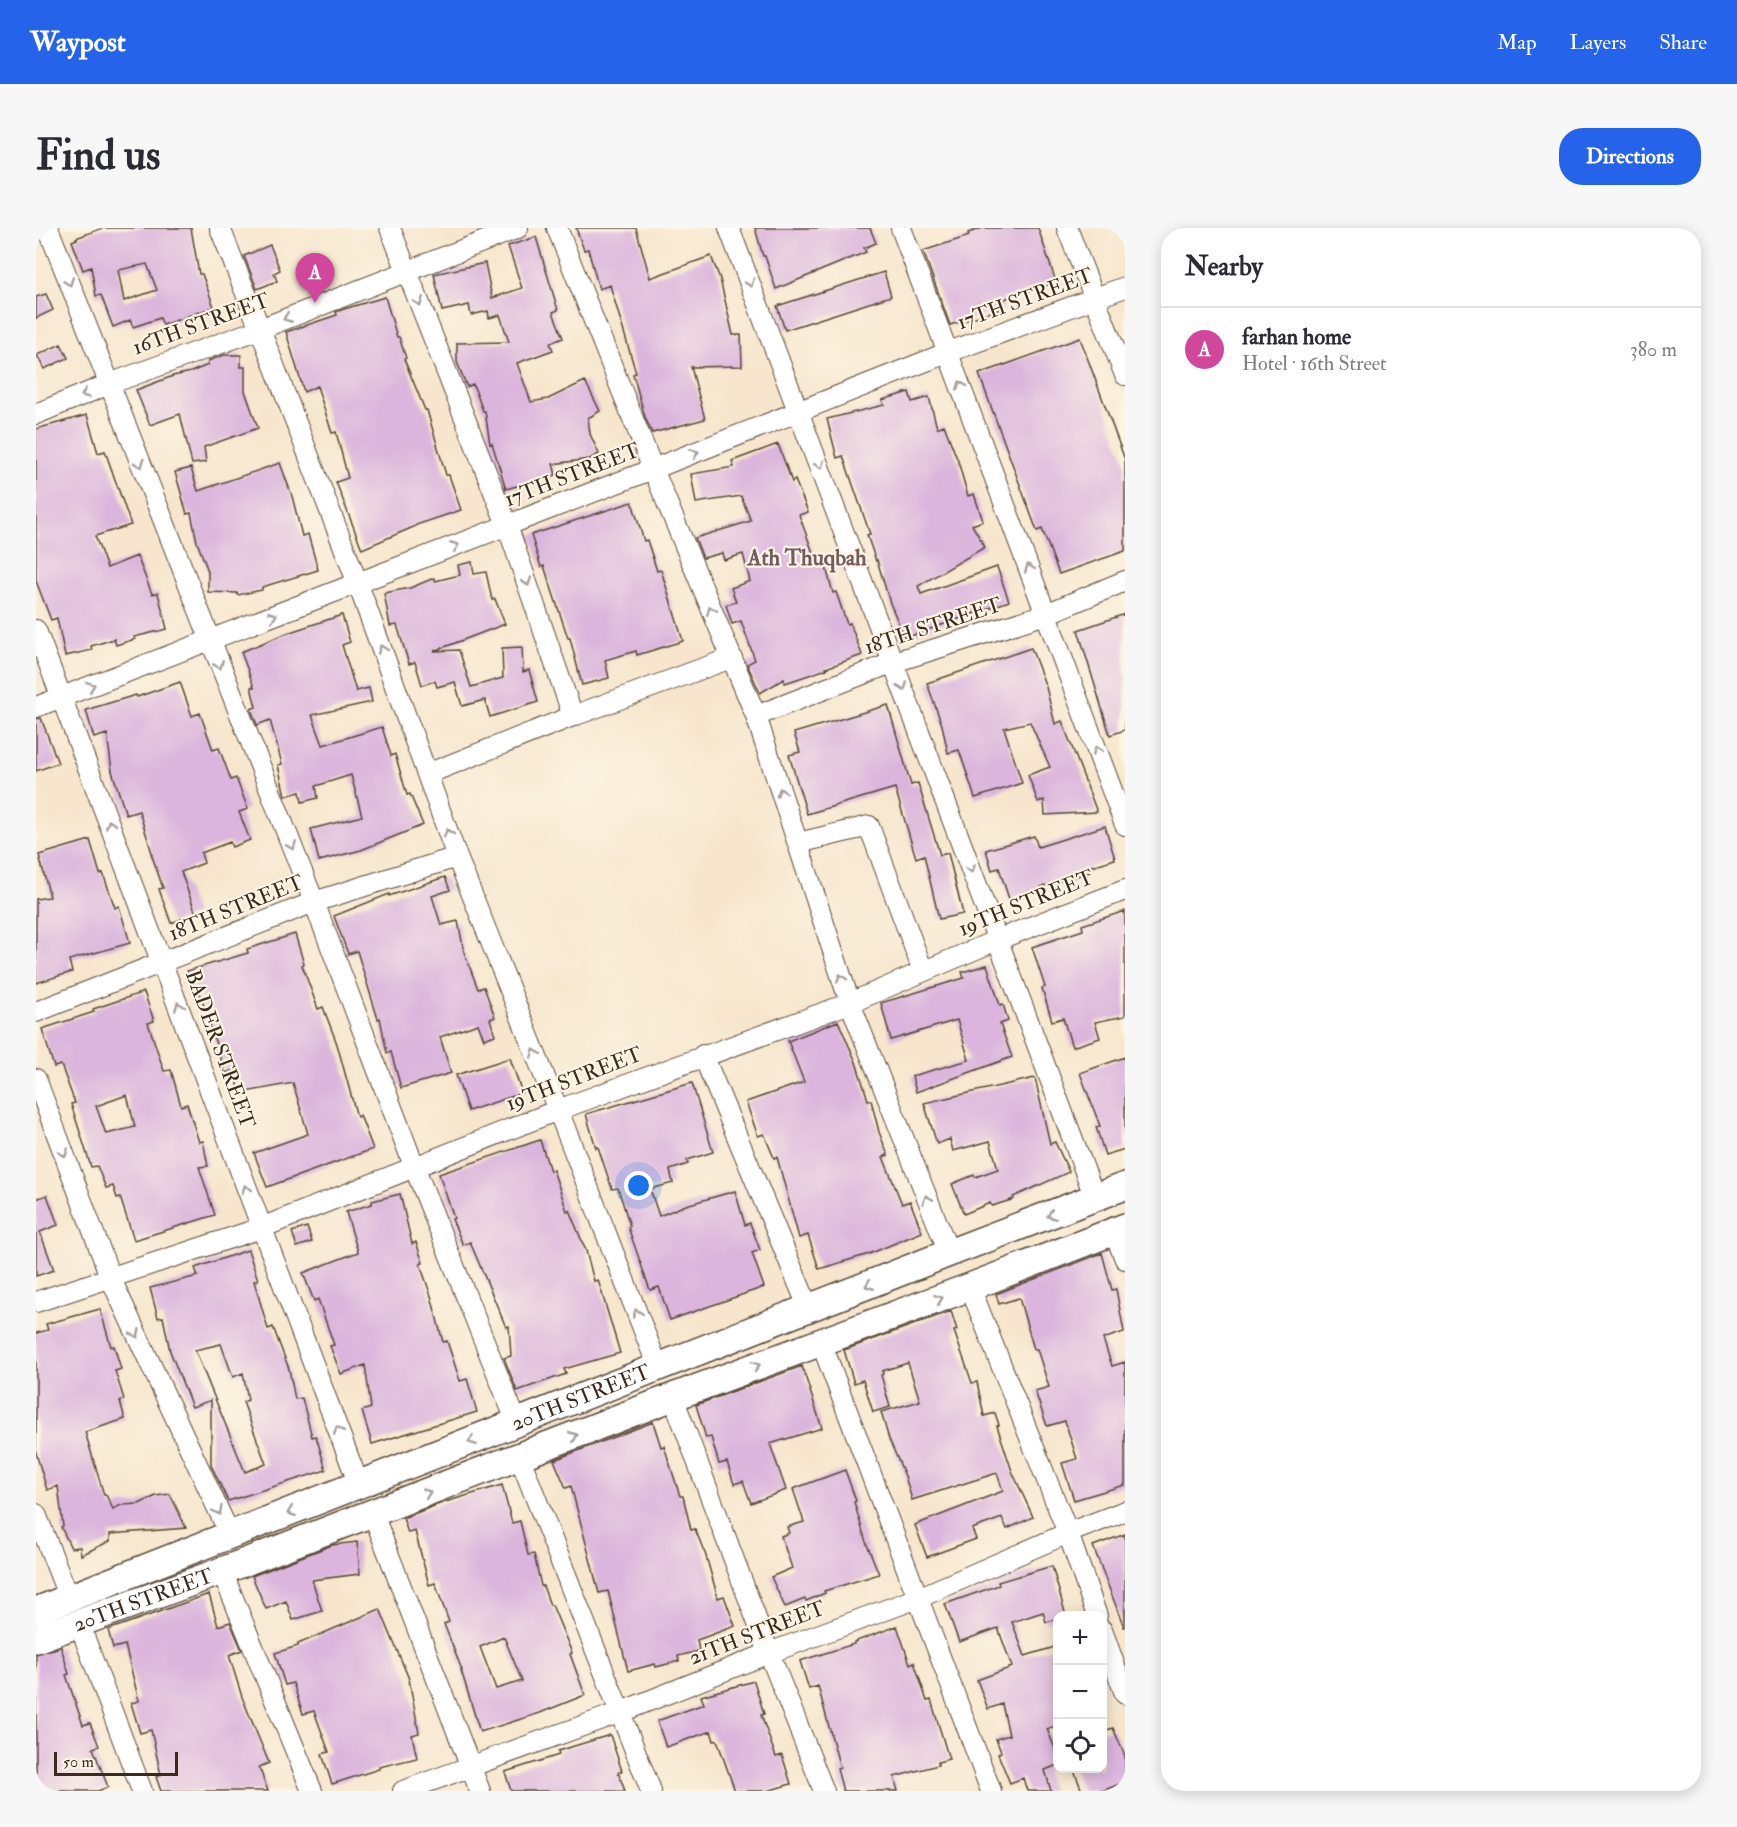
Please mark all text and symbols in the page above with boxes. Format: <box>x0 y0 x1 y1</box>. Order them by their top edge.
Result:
text: Waypost <box>30 25 126 60</box>
text: Map <box>1497 29 1537 56</box>
text: Layers <box>1570 29 1626 56</box>
text: Share <box>1659 29 1707 56</box>
button: Directions <box>1559 128 1701 185</box>
text: Find us <box>36 130 160 182</box>
text: Nearby <box>1185 251 1263 283</box>
pin: A <box>296 254 334 303</box>
street label: 17TH STREET <box>953 262 1097 336</box>
one-way arrow <box>62 276 74 287</box>
one-way arrow <box>743 276 755 287</box>
street label: 16TH STREET <box>129 287 273 361</box>
one-way arrow <box>411 296 424 307</box>
one-way arrow <box>283 311 294 323</box>
text: farhan home <box>1242 323 1351 351</box>
text: A <box>1198 337 1211 362</box>
text: 380 m <box>1630 337 1677 362</box>
text: Hotel · 16th Street <box>1242 351 1387 376</box>
one-way arrow <box>956 380 968 391</box>
one-way arrow <box>81 387 92 399</box>
street label: 17TH STREET <box>501 437 644 513</box>
one-way arrow <box>689 448 700 460</box>
one-way arrow <box>133 458 145 469</box>
one-way arrow <box>812 459 825 470</box>
one-way arrow <box>449 540 459 553</box>
district label: Ath Thuqbah <box>746 544 867 573</box>
one-way arrow <box>1023 563 1036 573</box>
one-way arrow <box>519 576 532 587</box>
street label: 18TH STREET <box>861 591 1005 661</box>
one-way arrow <box>706 606 718 617</box>
one-way arrow <box>267 611 278 623</box>
one-way arrow <box>377 644 389 655</box>
one-way arrow <box>212 659 224 670</box>
one-way arrow <box>85 680 95 693</box>
one-way arrow <box>896 681 909 691</box>
one-way arrow <box>1092 745 1104 756</box>
one-way arrow <box>776 787 788 798</box>
one-way arrow <box>105 819 118 829</box>
one-way arrow <box>443 828 456 839</box>
one-way arrow <box>285 840 297 851</box>
street label: 19TH STREET <box>954 863 1098 942</box>
one-way arrow <box>963 864 976 874</box>
street label: 18TH STREET <box>165 869 308 947</box>
street label: BADER STREET <box>179 966 261 1132</box>
one-way arrow <box>836 973 849 984</box>
one-way arrow <box>174 1001 186 1012</box>
street label: 19TH STREET <box>502 1041 646 1117</box>
one-way arrow <box>530 1048 543 1059</box>
one-way arrow <box>56 1147 69 1158</box>
your location <box>624 1171 653 1200</box>
one-way arrow <box>241 1184 254 1195</box>
one-way arrow <box>922 1194 934 1205</box>
one-way arrow <box>1046 1207 1057 1220</box>
one-way arrow <box>864 1278 875 1290</box>
one-way arrow <box>933 1293 944 1306</box>
one-way arrow <box>632 1308 644 1319</box>
one-way arrow <box>129 1327 141 1338</box>
street label: 20TH STREET <box>507 1358 654 1437</box>
one-way arrow <box>750 1361 761 1374</box>
one-way arrow <box>333 1426 345 1437</box>
one-way arrow <box>568 1431 579 1443</box>
one-way arrow <box>468 1433 478 1446</box>
one-way arrow <box>421 1488 432 1500</box>
one-way arrow <box>211 1504 223 1515</box>
one-way arrow <box>286 1504 296 1517</box>
street label: 20TH STREET <box>69 1562 217 1638</box>
street label: 21TH STREET <box>685 1595 829 1671</box>
map controls <box>1053 1611 1107 1773</box>
button: + <box>1053 1611 1107 1665</box>
button: − <box>1053 1665 1107 1719</box>
button: locate <box>1053 1719 1107 1773</box>
scale bar <box>54 1749 178 1776</box>
text: 50 m <box>63 1752 94 1772</box>

